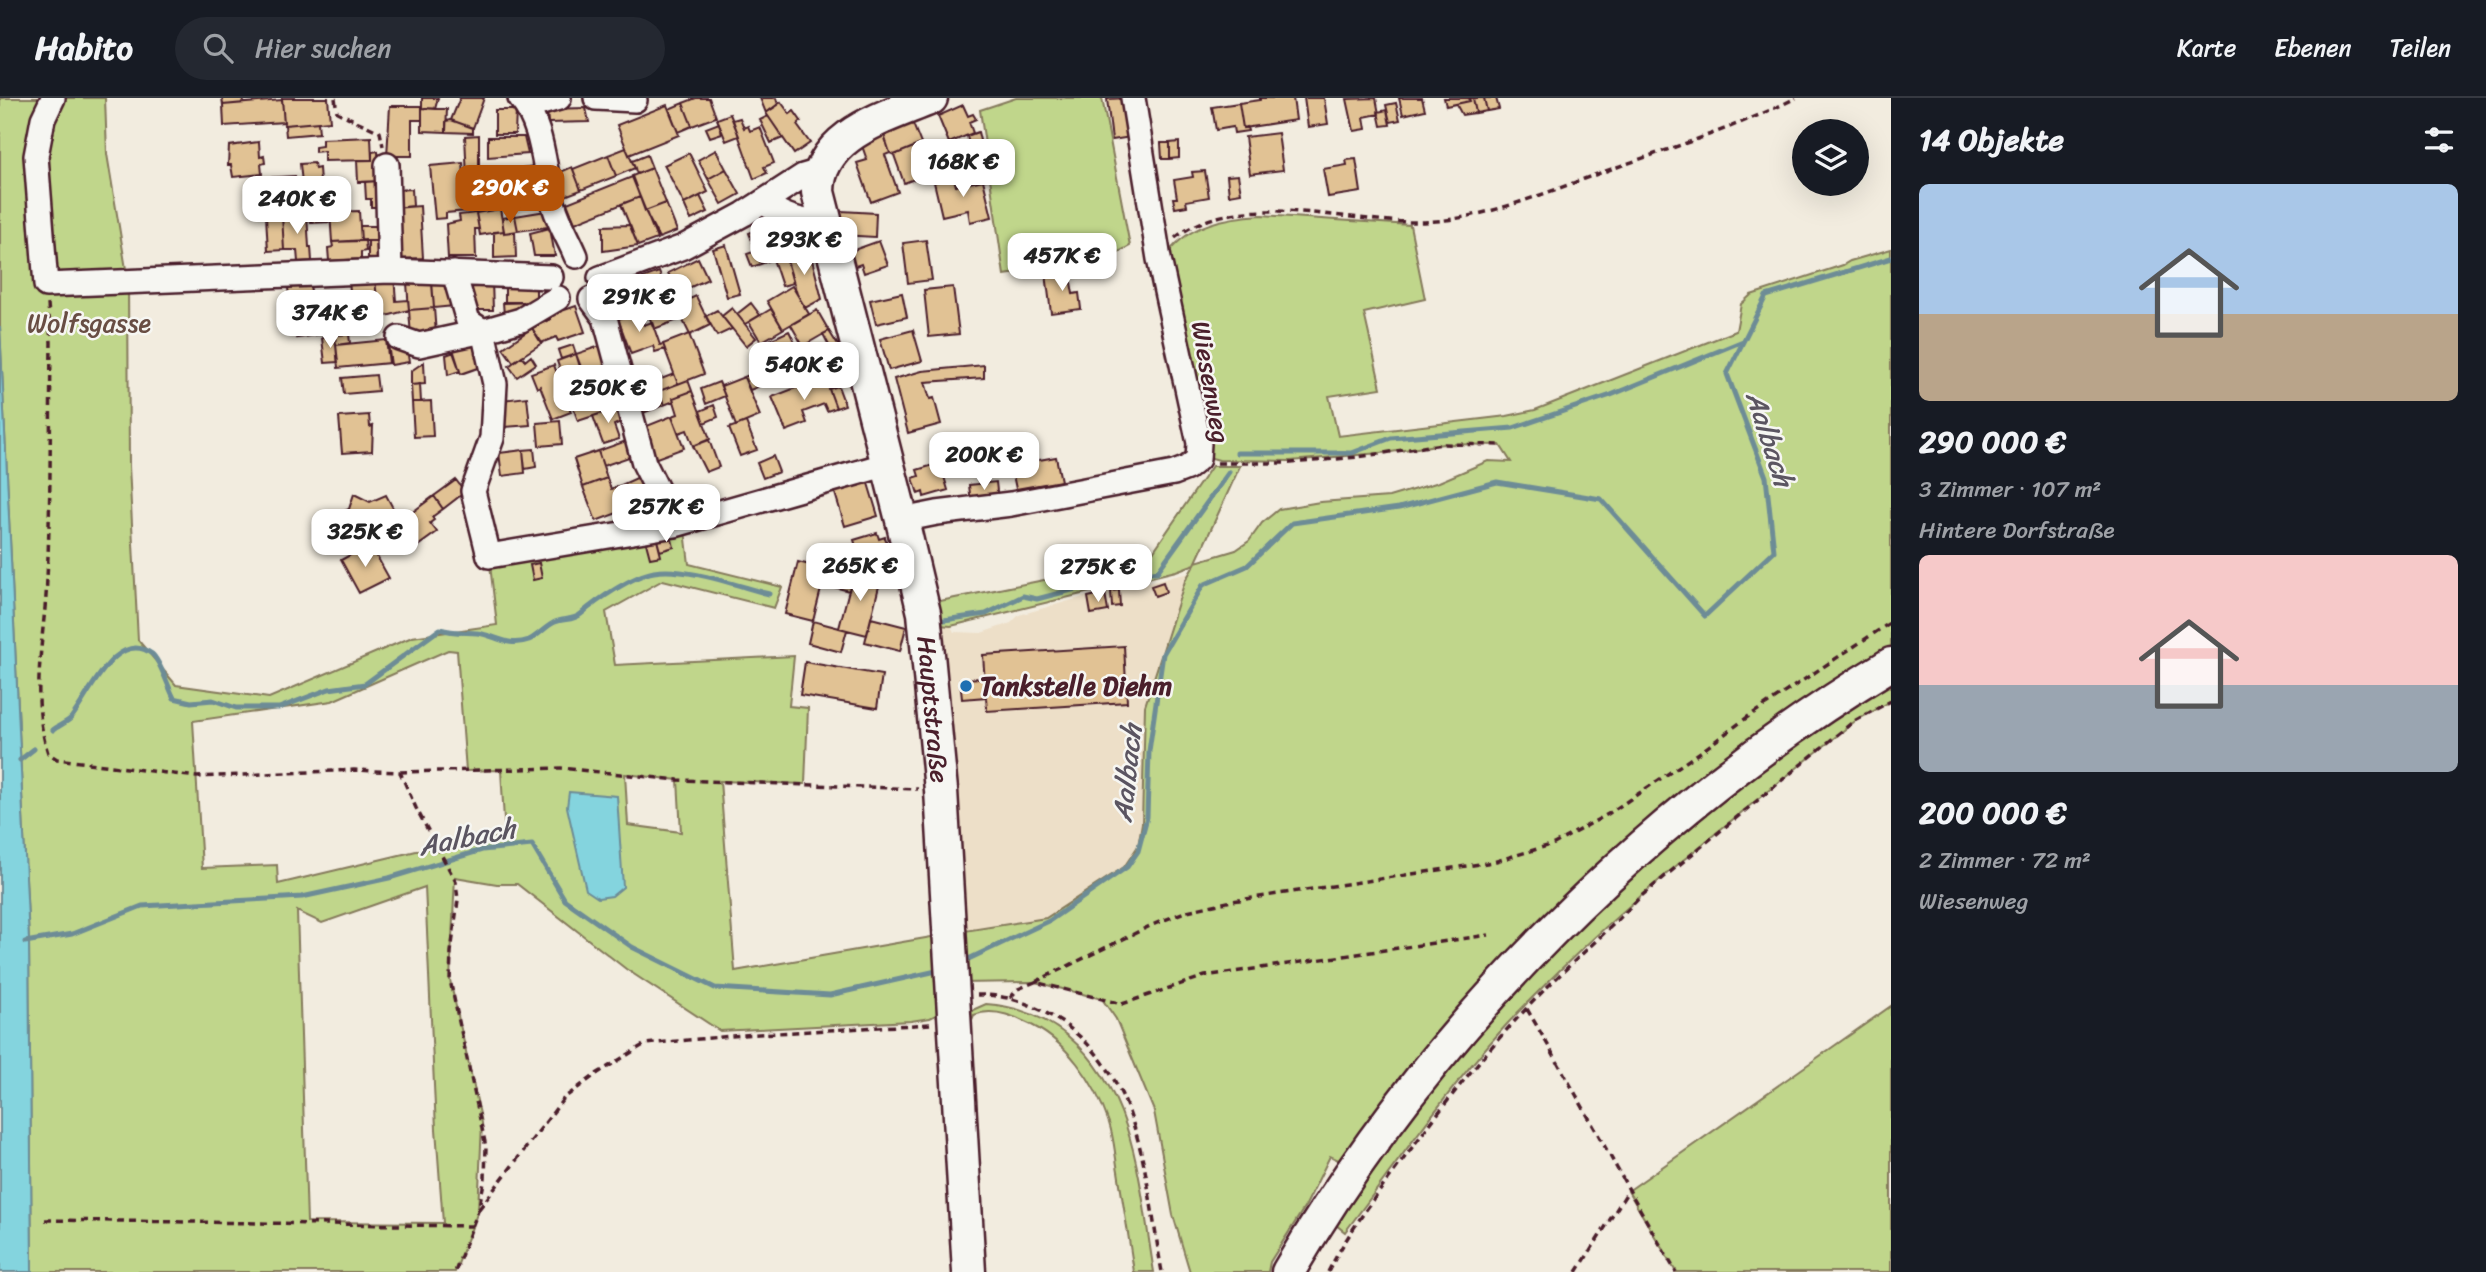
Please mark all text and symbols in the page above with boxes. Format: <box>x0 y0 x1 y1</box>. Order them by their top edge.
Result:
search box <box>175 17 665 80</box>
text: Habito <box>35 19 133 77</box>
text: Hier suchen <box>255 25 391 71</box>
text: Karte <box>2177 27 2236 69</box>
text: Ebenen <box>2274 27 2352 69</box>
text: Teilen <box>2390 27 2451 69</box>
icon: search <box>199 29 237 67</box>
text: 14 Objekte <box>1919 113 2064 167</box>
map controls <box>1792 119 1869 196</box>
button: layers <box>1792 119 1869 196</box>
icon: filters <box>2420 121 2458 159</box>
pin: 168K € <box>906 140 1020 199</box>
text: 168K € <box>927 141 999 182</box>
pin: 290K € <box>453 166 567 225</box>
text: 290K € <box>471 167 549 208</box>
pin: 240K € <box>240 176 354 236</box>
text: 240K € <box>258 178 336 219</box>
pin: 293K € <box>747 218 861 277</box>
text: 293K € <box>766 219 842 260</box>
icon: home <box>2126 230 2252 356</box>
pin: 457K € <box>1005 234 1119 293</box>
text: 457K € <box>1024 235 1100 276</box>
pin: 291K € <box>582 274 696 334</box>
text: 291K € <box>603 276 675 317</box>
pin: 374K € <box>273 290 387 350</box>
text: 374K € <box>292 292 368 333</box>
park label: Wolfsgasse <box>27 300 151 346</box>
street label: Wiesenweg <box>1178 317 1244 447</box>
pin: 540K € <box>747 342 861 402</box>
text: 540K € <box>765 344 843 385</box>
pin: 250K € <box>551 366 665 425</box>
text: 250K € <box>569 367 647 408</box>
water label: Aalbach <box>1731 384 1809 495</box>
text: 290 000 € <box>1919 415 2066 469</box>
pin: 200K € <box>927 432 1041 492</box>
text: 200K € <box>945 434 1023 475</box>
text: 3 Zimmer · 107 m² <box>1919 469 2101 510</box>
pin: 257K € <box>609 484 723 544</box>
text: 257K € <box>628 486 704 527</box>
pin: 325K € <box>308 510 422 569</box>
text: Hintere Dorfstraße <box>1919 510 2115 551</box>
text: 325K € <box>327 511 403 552</box>
pin: 265K € <box>803 544 917 603</box>
text: 265K € <box>822 545 898 586</box>
pin: 275K € <box>1041 545 1155 604</box>
text: 275K € <box>1060 546 1136 587</box>
icon: home <box>2126 601 2252 727</box>
street label: Hauptstraße <box>903 634 963 785</box>
place label: Tankstelle Diehm <box>980 663 1172 709</box>
marker: Tankstelle Diehm <box>958 678 974 694</box>
water label: Aalbach <box>1097 719 1157 825</box>
text: 200 000 € <box>1919 786 2067 840</box>
water label: Aalbach <box>413 803 522 871</box>
text: 2 Zimmer · 72 m² <box>1919 840 2091 881</box>
text: Wiesenweg <box>1919 881 2028 922</box>

